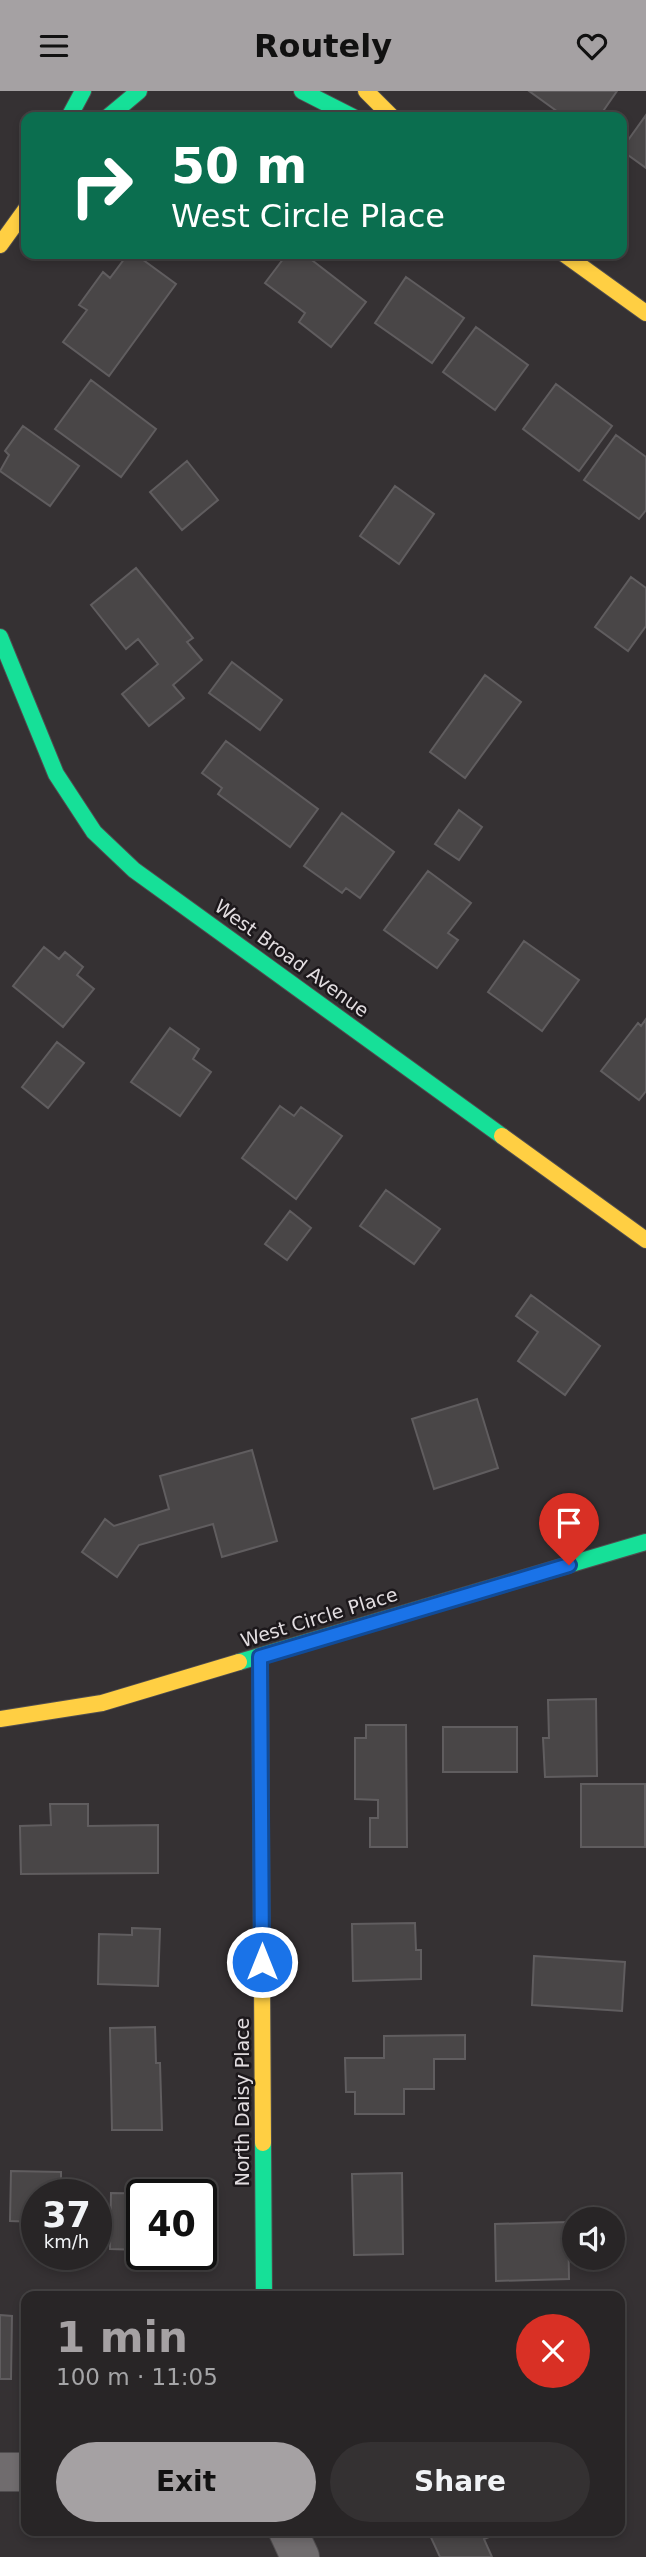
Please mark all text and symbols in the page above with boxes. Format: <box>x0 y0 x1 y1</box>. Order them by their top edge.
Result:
icon: menu <box>35 27 73 65</box>
text: Routely <box>254 27 392 65</box>
icon: heart <box>573 27 611 65</box>
text: 50 m <box>171 138 307 195</box>
icon: right <box>56 140 147 231</box>
text: West Circle Place <box>171 197 445 235</box>
street label: West Broad Avenue <box>211 895 373 1021</box>
pin <box>539 1493 599 1565</box>
icon: arrive <box>550 1504 588 1542</box>
street label: West Circle Place <box>238 1583 400 1651</box>
position arrow <box>225 1925 299 1999</box>
street label: North Daisy Place <box>231 2018 253 2186</box>
speed limit sign: 40 <box>126 2179 217 2270</box>
text: 37 <box>42 2195 91 2235</box>
map controls <box>562 2207 625 2270</box>
button: sound <box>562 2207 625 2270</box>
text: km/h <box>44 2231 89 2252</box>
text: 1 min <box>56 2313 188 2362</box>
button: close <box>516 2314 590 2388</box>
text: 100 m · 11:05 <box>56 2364 218 2390</box>
button: Exit <box>56 2442 316 2522</box>
button: Share <box>330 2442 590 2522</box>

